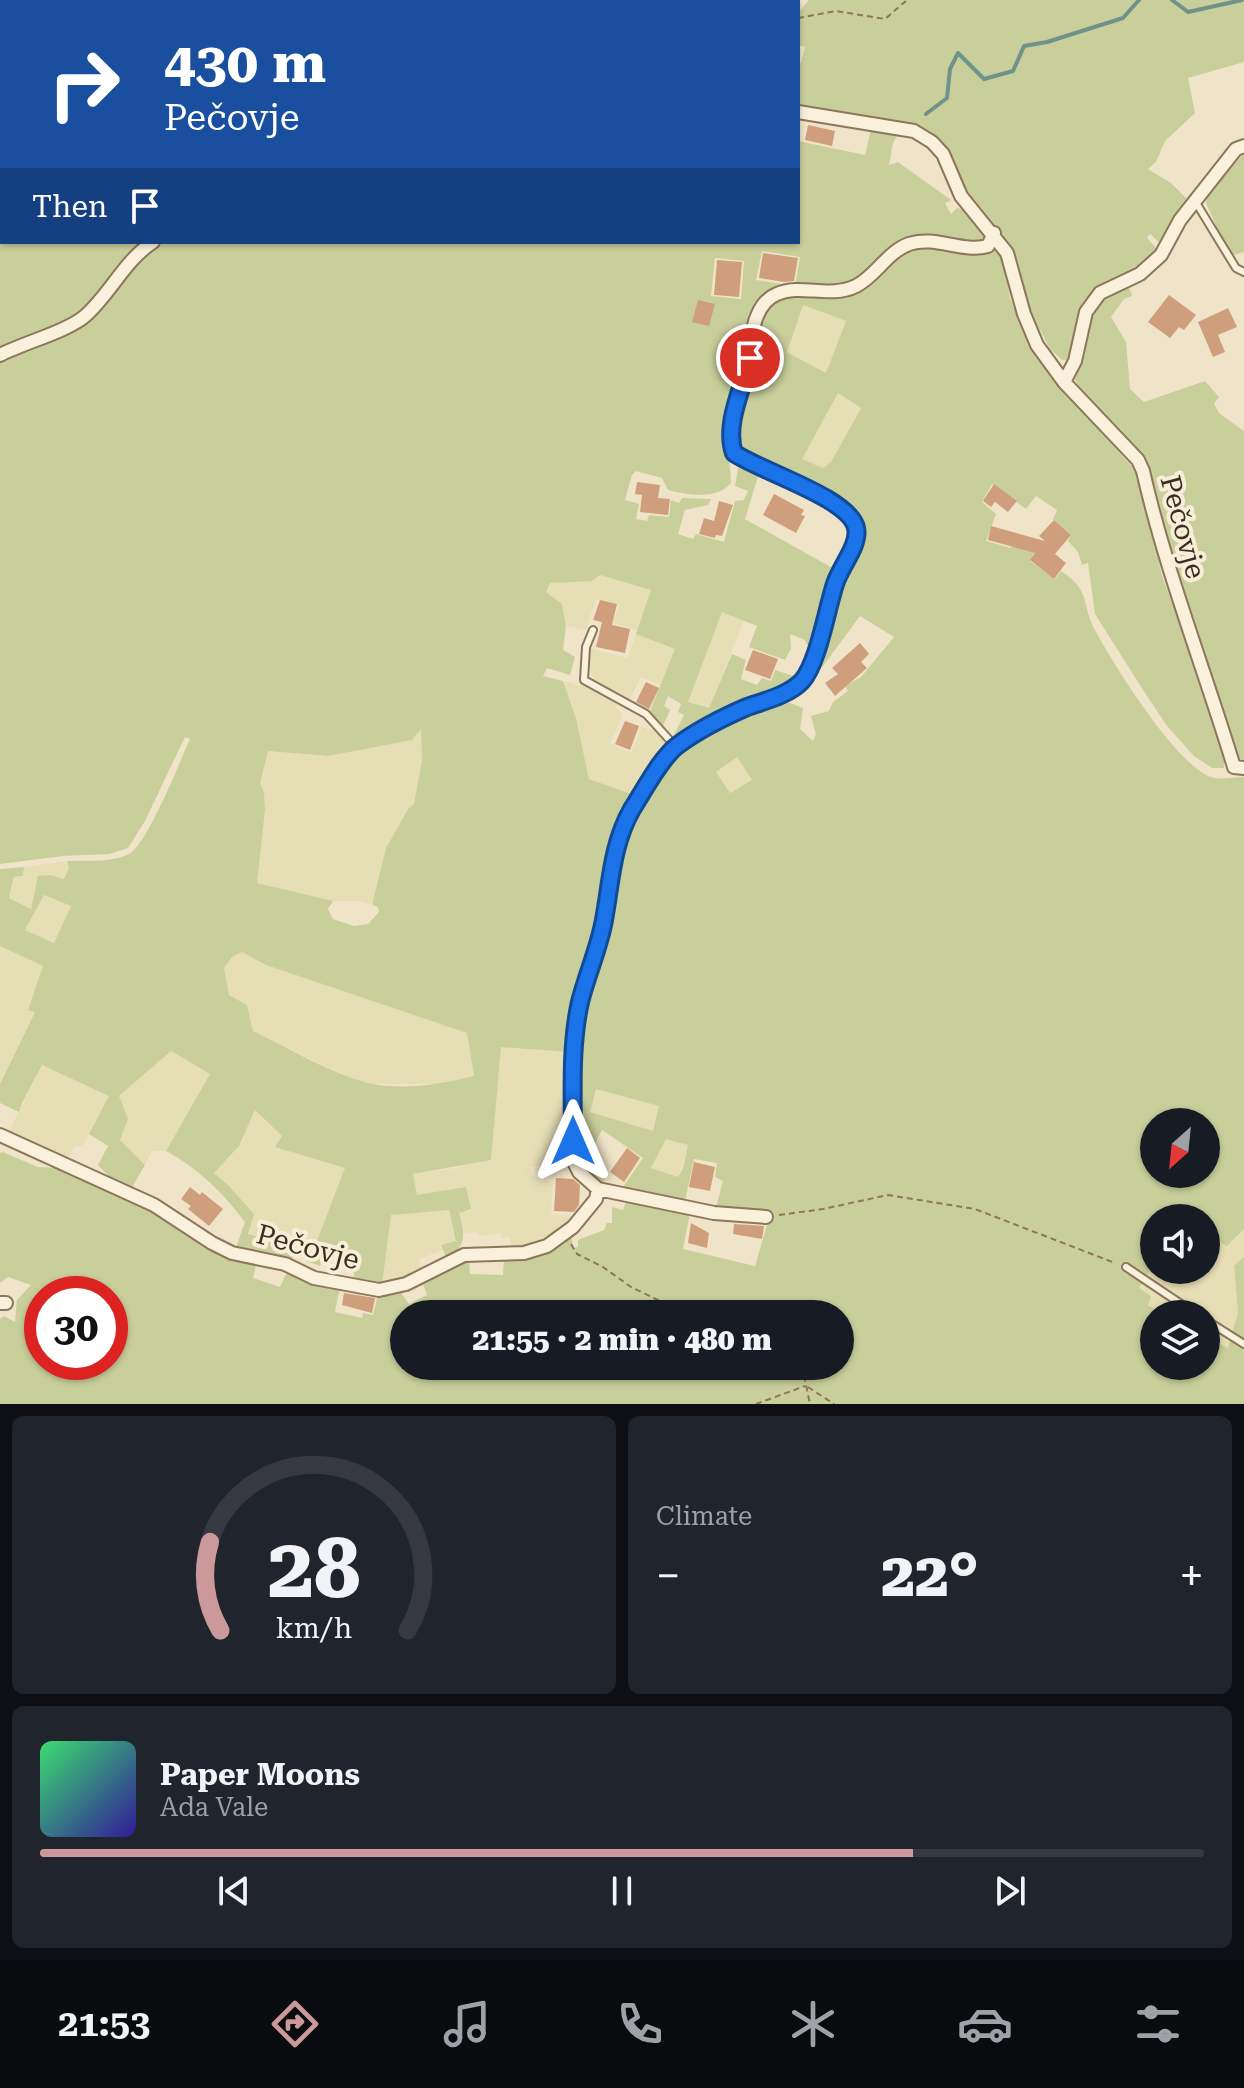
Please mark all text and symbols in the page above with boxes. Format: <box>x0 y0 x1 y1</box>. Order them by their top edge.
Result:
text: 430 m <box>164 30 326 96</box>
icon: right <box>32 32 136 136</box>
text: Pečovje <box>164 97 300 139</box>
icon: arrive <box>123 184 167 228</box>
text: Then <box>32 189 107 224</box>
pin <box>716 324 784 392</box>
icon: arrive <box>728 336 772 380</box>
street label: Pečovje <box>1153 472 1213 582</box>
position arrow <box>531 1099 615 1183</box>
north arrow <box>1140 1108 1220 1188</box>
map controls <box>1140 1108 1220 1380</box>
button: sound <box>1140 1204 1220 1284</box>
street label: Pečovje <box>253 1217 363 1277</box>
speed limit sign: 30 <box>24 1276 128 1380</box>
button: layers <box>1140 1300 1220 1380</box>
text: 21:55 · 2 min · 480 m <box>472 1322 772 1357</box>
text: Climate <box>656 1501 752 1531</box>
text: 28 <box>267 1520 361 1617</box>
text: 22° <box>881 1540 979 1611</box>
text: − <box>656 1550 681 1602</box>
text: + <box>1179 1550 1204 1602</box>
text: km/h <box>276 1611 352 1645</box>
text: Paper Moons <box>160 1757 360 1792</box>
text: Ada Vale <box>160 1792 268 1822</box>
icon: previous <box>212 1869 256 1913</box>
icon: pause <box>600 1869 644 1913</box>
icon: next <box>988 1869 1032 1913</box>
icon: directions <box>267 1996 323 2052</box>
icon: music <box>439 1996 495 2052</box>
icon: phone <box>612 1996 668 2052</box>
icon: climate <box>785 1996 841 2052</box>
icon: car <box>957 1996 1013 2052</box>
icon: filters <box>1130 1996 1186 2052</box>
text: 21:53 <box>58 2003 150 2045</box>

